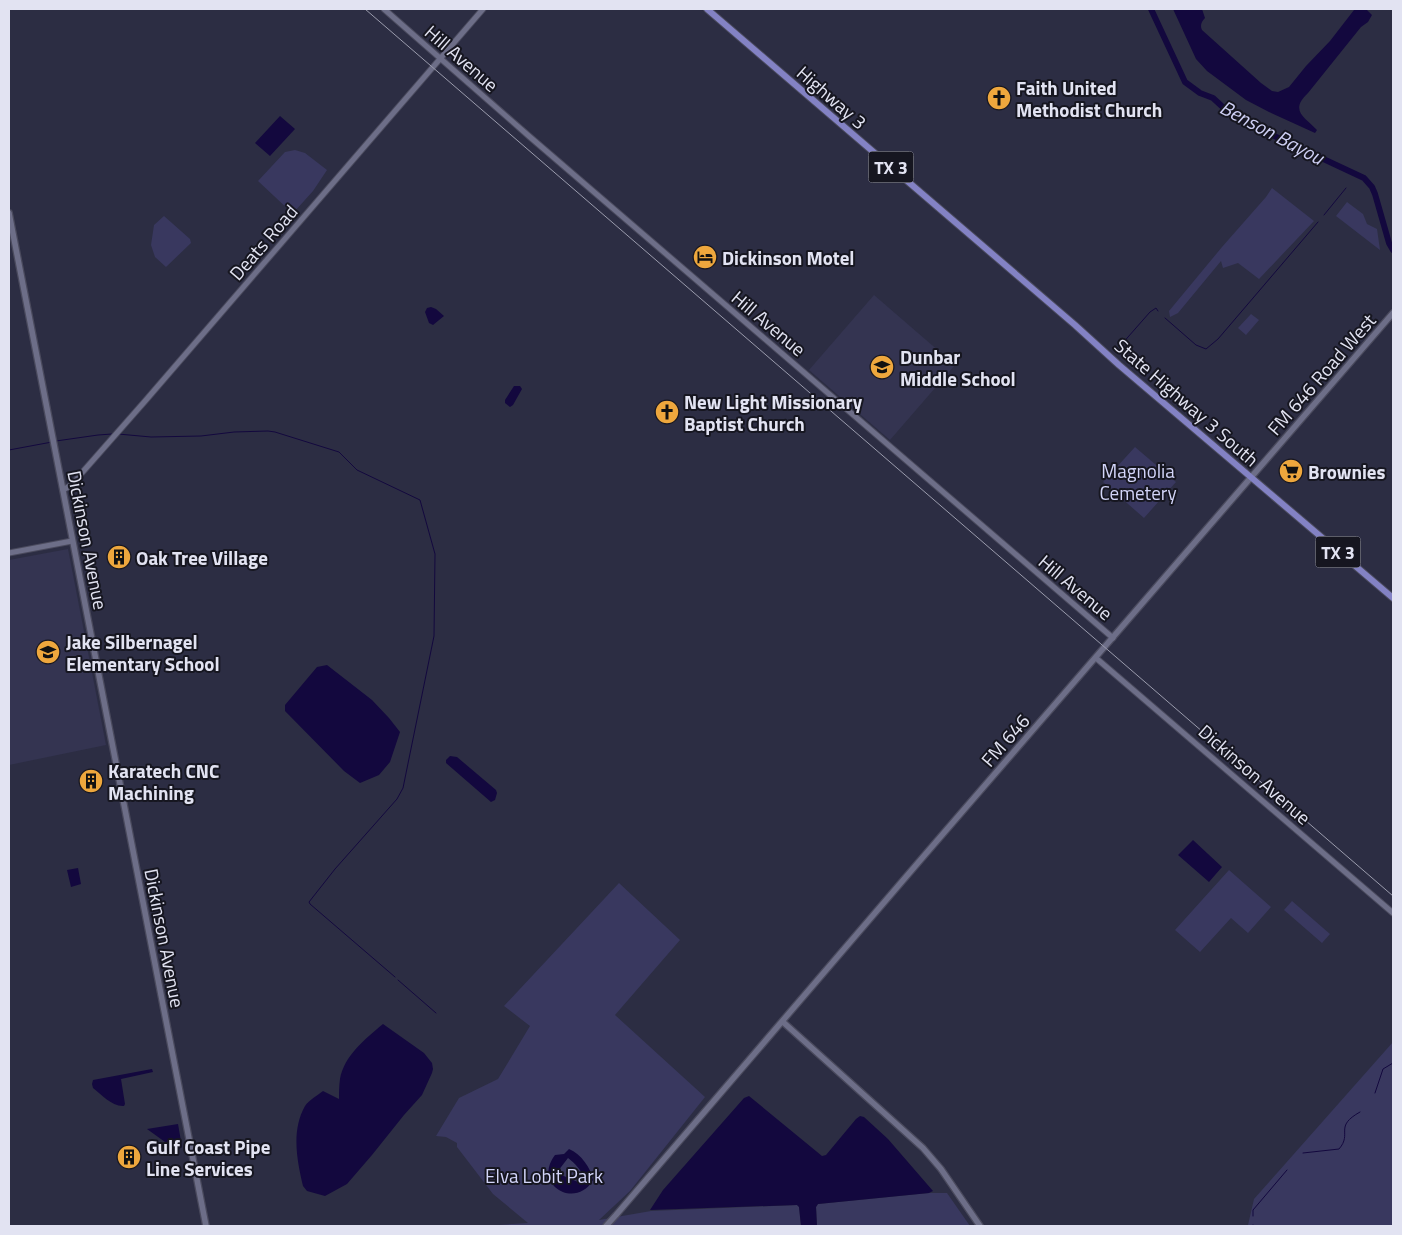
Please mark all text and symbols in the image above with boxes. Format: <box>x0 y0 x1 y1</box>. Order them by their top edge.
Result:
street label: Hill Avenue <box>419 18 505 98</box>
street label: Highway 3 <box>791 58 873 136</box>
place label: Faith United Methodist Church <box>1016 73 1162 124</box>
church icon: Faith United Methodist Church <box>986 85 1012 111</box>
water label: Benson Bayou <box>1214 92 1330 173</box>
road number: TX 3 <box>868 152 914 182</box>
street label: Deats Road <box>222 198 304 286</box>
place label: Dickinson Motel <box>722 243 855 272</box>
hotel icon: Dickinson Motel <box>692 244 718 270</box>
street label: Hill Avenue <box>725 283 813 363</box>
street label: FM 646 Road West <box>1260 306 1382 441</box>
street label: State Highway 3 South <box>1108 331 1266 473</box>
place label: Dunbar Middle School <box>900 342 1016 393</box>
school or university icon: Dunbar Middle School <box>869 354 895 380</box>
place label: New Light Missionary Baptist Church <box>684 387 863 438</box>
church icon: New Light Missionary Baptist Church <box>654 399 680 425</box>
park label: Magnolia Cemetery <box>1099 456 1177 507</box>
place label: Brownies <box>1308 457 1386 486</box>
supermarket icon: Brownies <box>1278 458 1304 484</box>
street label: Dickinson Avenue <box>60 468 116 612</box>
road number: TX 3 <box>1316 536 1360 568</box>
place label: Oak Tree Village <box>136 543 268 572</box>
building icon: Oak Tree Village <box>106 544 132 570</box>
street label: Hill Avenue <box>1032 547 1120 627</box>
place label: Jake Silbernagel Elementary School <box>66 627 220 678</box>
school or university icon: Jake Silbernagel Elementary School <box>35 639 61 665</box>
street label: FM 646 <box>974 707 1036 773</box>
street label: Dickinson Avenue <box>1192 717 1318 831</box>
place label: Karatech CNC Machining <box>108 756 219 807</box>
building icon: Karatech CNC Machining <box>78 768 104 794</box>
street label: Dickinson Avenue <box>137 866 193 1010</box>
place label: Gulf Coast Pipe Line Services <box>146 1132 271 1183</box>
building icon: Gulf Coast Pipe Line Services <box>116 1144 142 1170</box>
park label: Elva Lobit Park <box>485 1161 603 1190</box>

